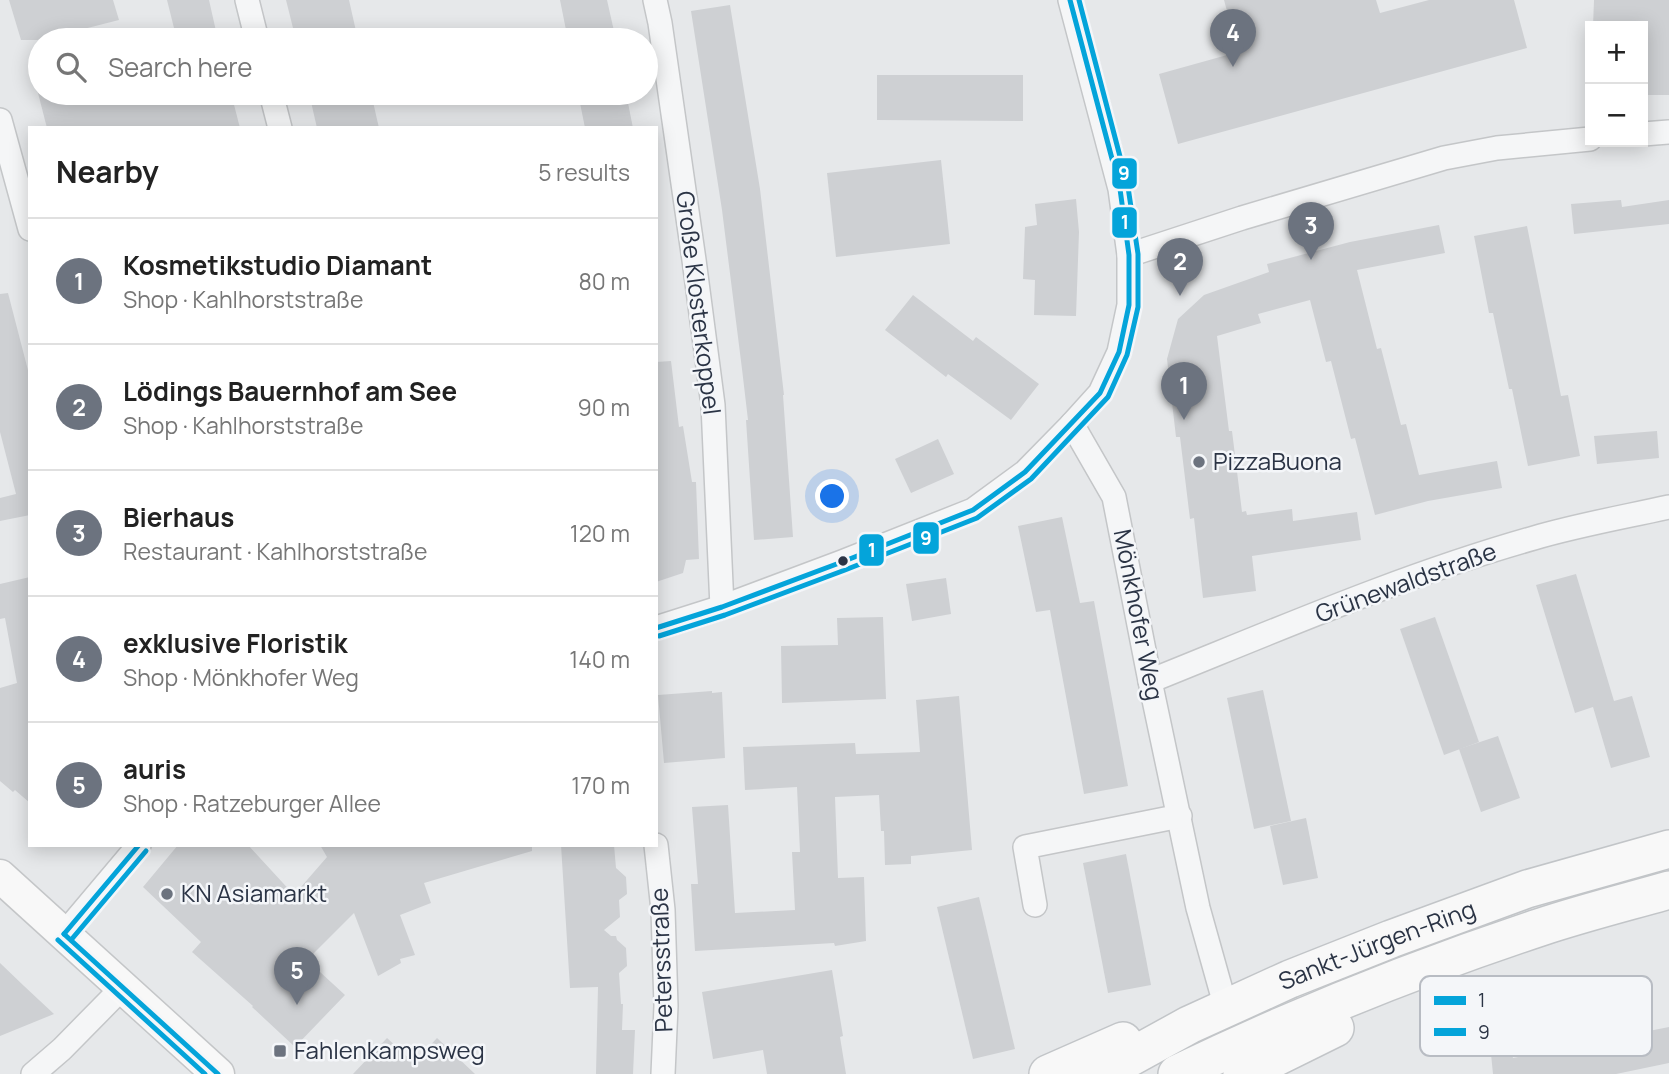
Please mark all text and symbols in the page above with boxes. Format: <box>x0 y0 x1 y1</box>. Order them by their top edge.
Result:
pin: 4 <box>1210 9 1256 67</box>
map controls <box>1585 21 1648 147</box>
button: + <box>1585 21 1648 84</box>
search box <box>28 28 658 105</box>
icon: search <box>52 48 90 86</box>
text: Search here <box>108 49 253 85</box>
button: − <box>1585 84 1648 147</box>
text: Nearby <box>56 151 159 192</box>
text: 5 results <box>538 156 630 188</box>
line badge: 9 <box>1111 157 1138 190</box>
text: 9 <box>1118 160 1130 186</box>
street label: Große Klosterkoppel <box>669 189 730 416</box>
pin: 3 <box>1288 202 1334 260</box>
line badge: 1 <box>1111 206 1138 239</box>
text: 1 <box>1121 209 1129 235</box>
pin: 2 <box>1157 238 1203 296</box>
text: Kosmetikstudio Diamant <box>123 247 432 283</box>
text: 1 <box>74 265 84 297</box>
text: 80 m <box>579 265 630 297</box>
text: Shop · Kahlhorststraße <box>123 283 363 315</box>
pin: 1 <box>1161 362 1207 420</box>
text: Lödings Bauernhof am See <box>123 373 457 409</box>
text: 2 <box>72 391 86 423</box>
text: 90 m <box>578 391 630 423</box>
text: Shop · Kahlhorststraße <box>123 409 363 441</box>
place label: PizzaBuona <box>1213 444 1342 477</box>
marker: PizzaBuona <box>1191 454 1207 470</box>
your location <box>815 479 849 513</box>
text: Bierhaus <box>123 499 234 535</box>
text: 3 <box>72 517 86 549</box>
text: 120 m <box>570 517 630 549</box>
line badge: 9 <box>912 521 940 555</box>
text: 9 <box>920 525 932 551</box>
street label: Mönkhofer Weg <box>1107 526 1172 703</box>
line badge: 1 <box>858 533 885 567</box>
street label: Grünewaldstraße <box>1310 534 1501 630</box>
text: Restaurant · Kahlhorststraße <box>123 535 428 567</box>
text: 1 <box>868 537 876 563</box>
unlabelled marker <box>836 554 850 568</box>
text: exklusive Floristik <box>123 625 347 661</box>
text: 4 <box>72 643 86 675</box>
text: 140 m <box>569 643 630 675</box>
text: Shop · Mönkhofer Weg <box>123 661 359 693</box>
text: auris <box>123 751 186 787</box>
text: 5 <box>72 769 86 801</box>
text: 170 m <box>571 769 630 801</box>
text: Shop · Ratzeburger Allee <box>123 787 381 819</box>
place label: KN Asiamarkt <box>181 876 327 909</box>
marker: KN Asiamarkt <box>159 886 175 902</box>
street label: Petersstraße <box>641 887 680 1033</box>
street label: Sankt-Jürgen-Ring <box>1273 891 1480 997</box>
pin: 5 <box>274 947 320 1005</box>
legend <box>1420 976 1652 1056</box>
text: 1 <box>1478 987 1485 1013</box>
text: 9 <box>1478 1019 1490 1045</box>
place label: Fahlenkampsweg <box>294 1033 485 1066</box>
marker: Fahlenkampsweg <box>272 1043 288 1059</box>

